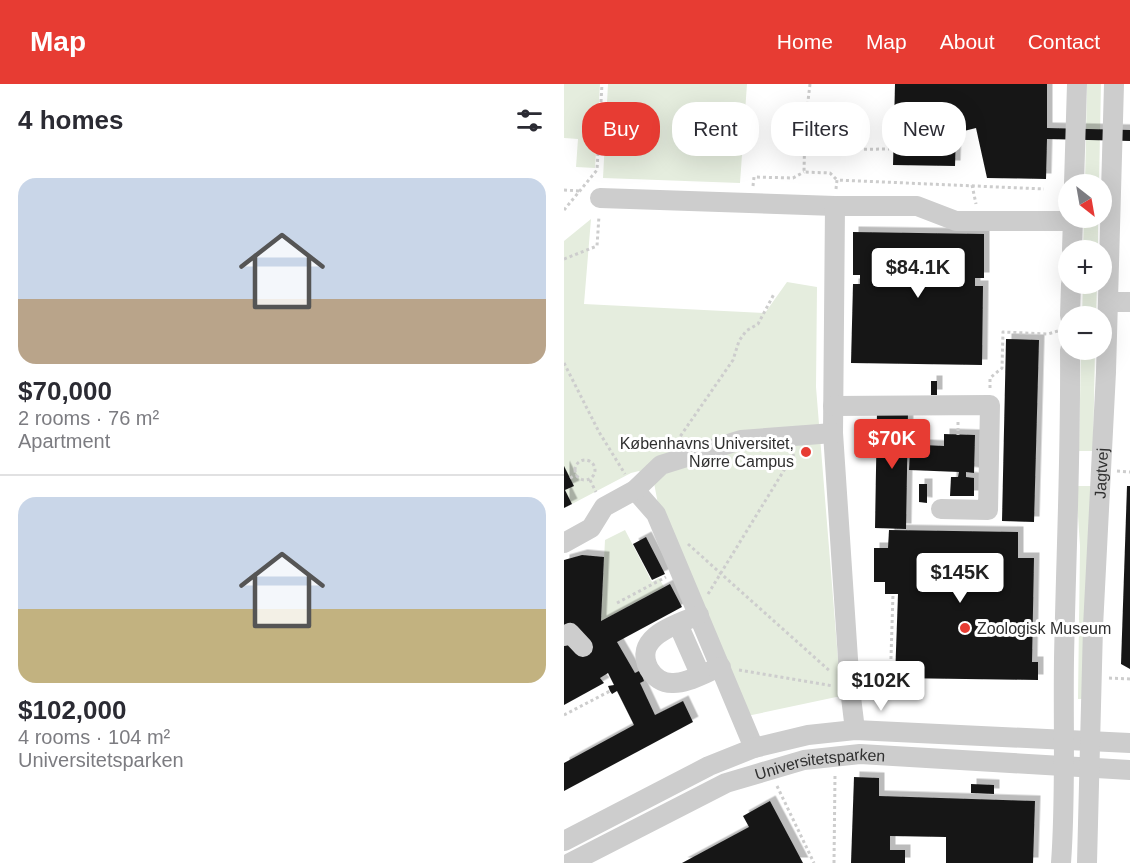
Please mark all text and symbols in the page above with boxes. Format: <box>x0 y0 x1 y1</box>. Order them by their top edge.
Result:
text: Map <box>30 26 86 57</box>
text: Home <box>777 30 833 53</box>
text: Map <box>866 30 907 53</box>
text: About <box>940 30 995 53</box>
text: Contact <box>1028 30 1100 53</box>
chip: Buy <box>582 102 660 156</box>
chip: Rent <box>672 102 759 156</box>
chip: Filters <box>771 102 870 156</box>
chip: New <box>882 102 966 156</box>
icon: filters <box>513 104 546 137</box>
text: 4 homes <box>18 105 124 135</box>
north arrow <box>1058 174 1112 228</box>
map controls <box>1058 174 1112 360</box>
icon: home <box>228 217 336 325</box>
button: + <box>1058 240 1112 294</box>
pin: $84.1K <box>869 248 967 299</box>
text: $84.1K <box>886 256 950 278</box>
button: − <box>1058 306 1112 360</box>
text: $70,000 <box>18 376 112 406</box>
text: 2 rooms · 76 m² <box>18 407 159 429</box>
pin: $70K <box>856 419 928 470</box>
text: $70K <box>868 427 916 449</box>
text: Apartment <box>18 430 110 452</box>
place label: Københavns Universitet, Nørre Campus <box>620 435 794 470</box>
marker: Københavns Universitet, Nørre Campus <box>799 445 813 459</box>
street label: Jagtvej <box>1092 448 1111 499</box>
icon: home <box>228 536 336 644</box>
pin: $145K <box>918 553 1002 604</box>
text: $145K <box>931 561 989 583</box>
place label: Zoologisk Museum <box>977 620 1111 637</box>
marker: Zoologisk Museum <box>958 621 972 635</box>
pin: $102K <box>839 661 923 712</box>
text: $102K <box>852 669 910 691</box>
text: $102,000 <box>18 695 126 725</box>
text: 4 rooms · 104 m² <box>18 726 170 748</box>
street label: Universitetsparken <box>753 746 886 783</box>
text: Universitetsparken <box>18 749 184 771</box>

